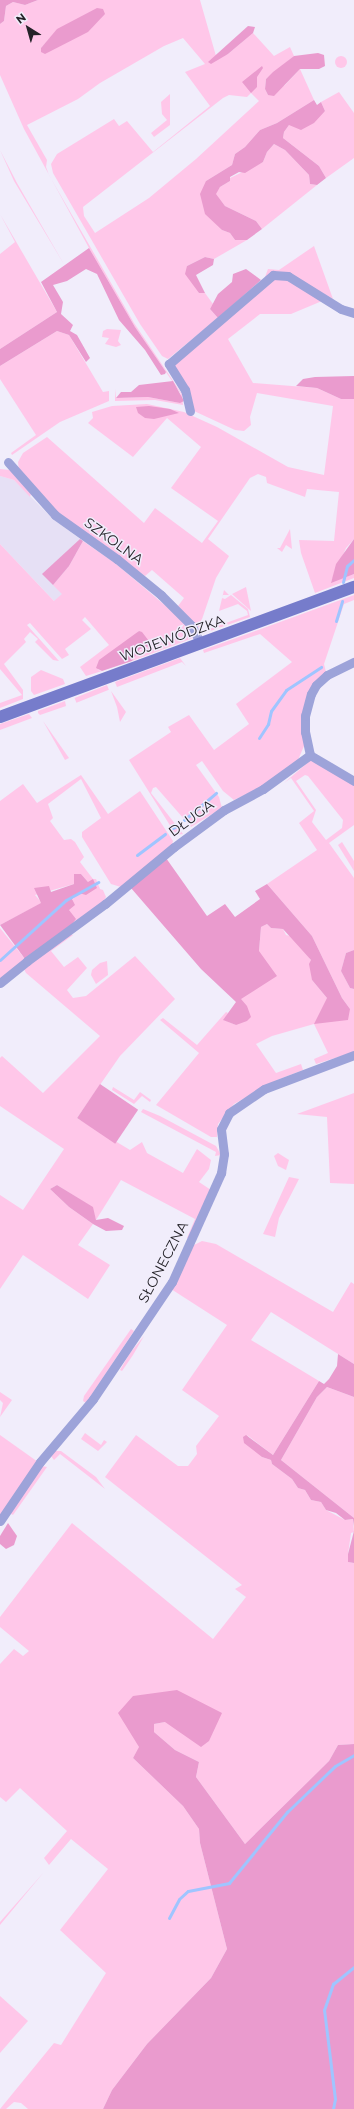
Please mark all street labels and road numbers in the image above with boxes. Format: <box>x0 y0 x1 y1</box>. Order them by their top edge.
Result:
street label: SZKOLNA <box>81 514 147 568</box>
street label: WOJEWÓDZKA <box>117 611 227 665</box>
street label: DŁUGA <box>165 796 217 840</box>
street label: SŁONECZNA <box>135 1218 191 1306</box>

